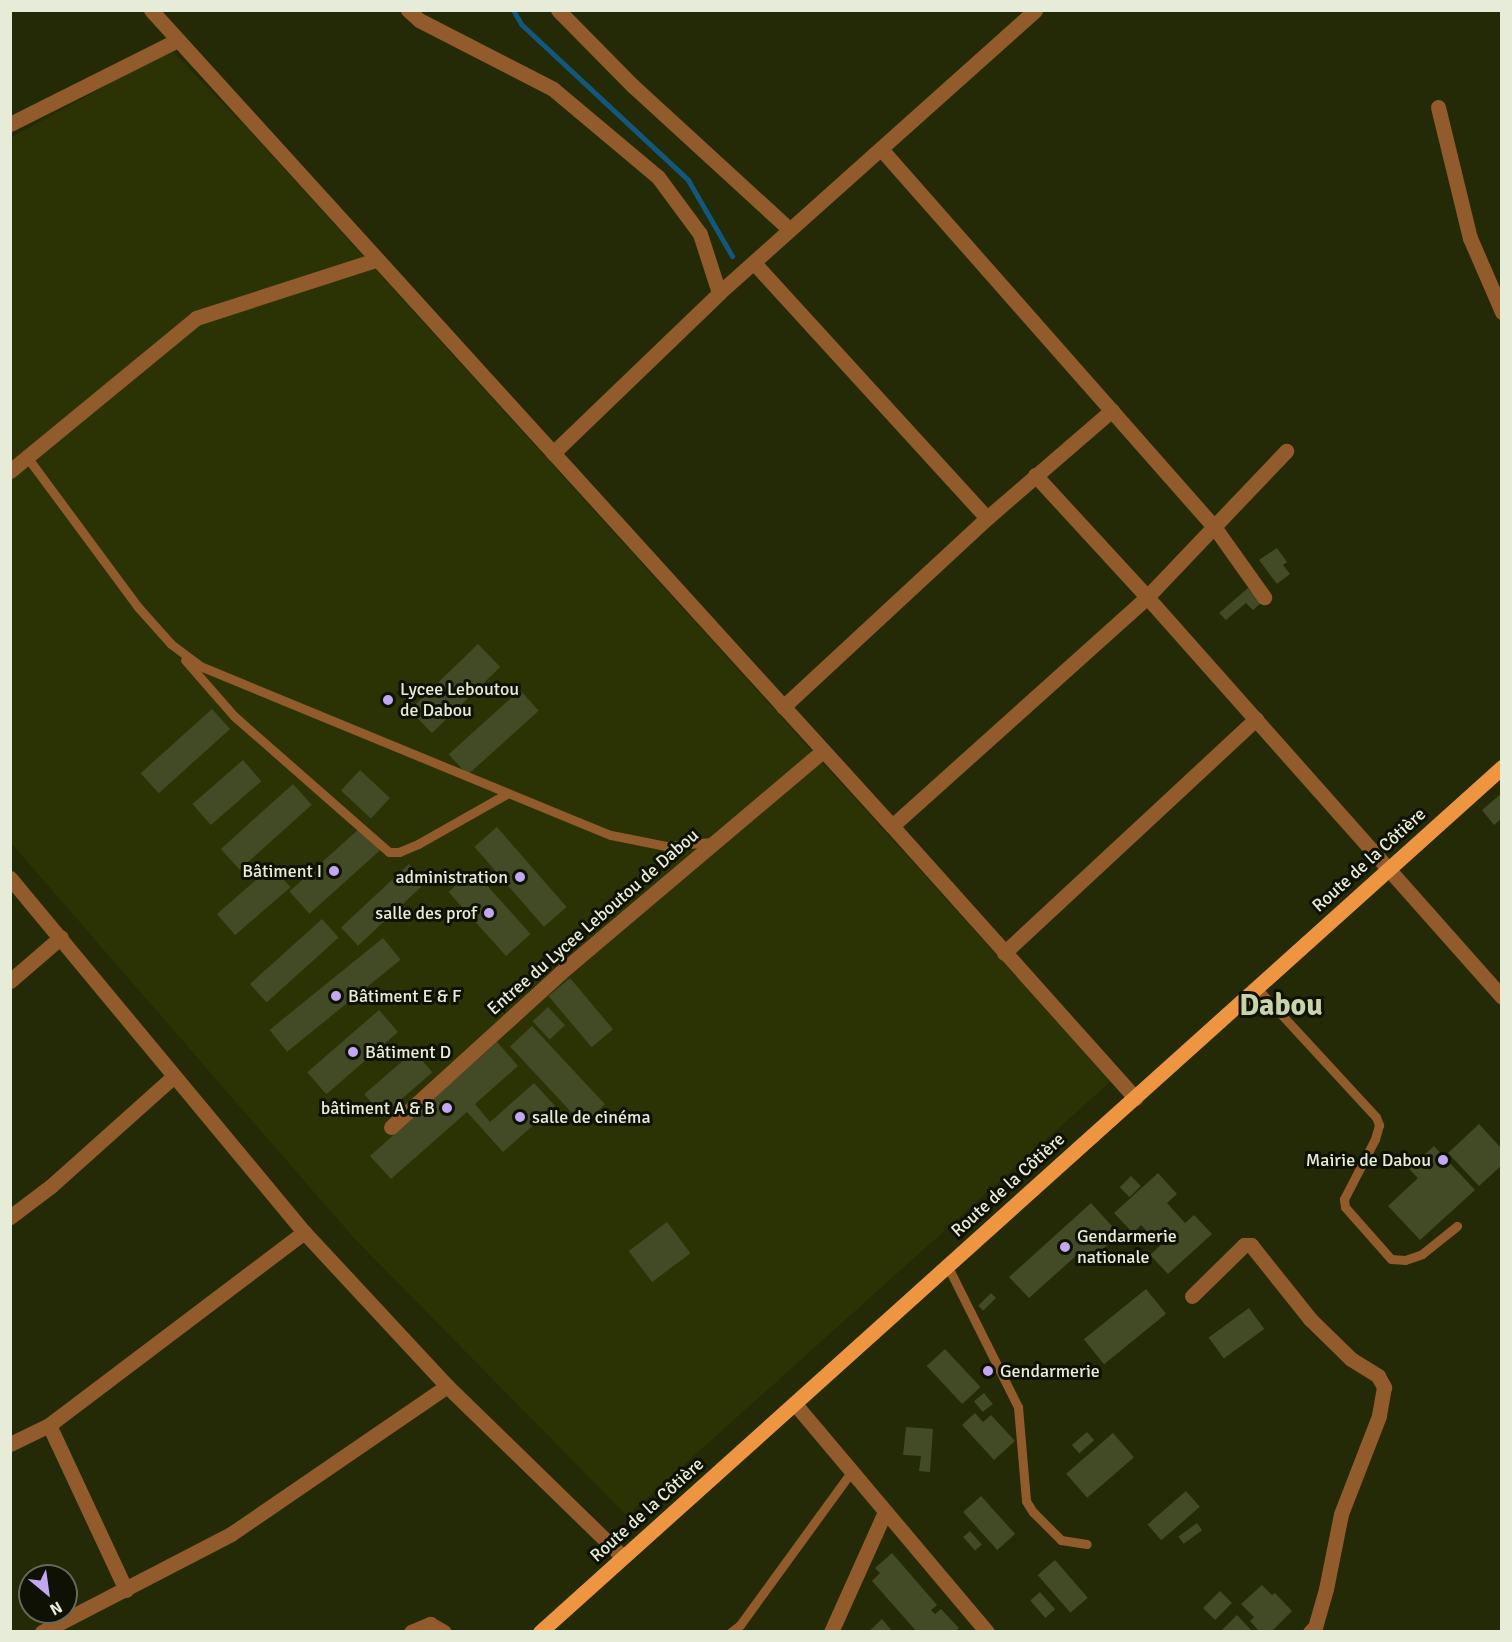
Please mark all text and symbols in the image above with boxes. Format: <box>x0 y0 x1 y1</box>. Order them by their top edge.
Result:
place label: Lycee Leboutou de Dabou <box>400 679 519 722</box>
marker: Lycee Leboutou de Dabou <box>381 693 395 707</box>
street label: Route de la Côtière <box>1308 803 1430 917</box>
street label: Entree du Lycee Leboutou de Dabou <box>483 824 703 1020</box>
place label: Bâtiment I <box>242 860 322 882</box>
marker: Bâtiment I <box>327 864 341 878</box>
place label: administration <box>395 866 508 888</box>
marker: administration <box>513 870 527 884</box>
place label: salle des prof <box>375 902 477 924</box>
marker: salle des prof <box>482 906 496 920</box>
place label: Bâtiment E & F <box>348 985 461 1007</box>
district label: Dabou <box>1239 988 1323 1024</box>
marker: Bâtiment E & F <box>329 989 343 1003</box>
place label: Bâtiment D <box>365 1041 451 1063</box>
marker: Bâtiment D <box>346 1045 360 1059</box>
place label: bâtiment A & B <box>321 1097 435 1119</box>
marker: bâtiment A & B <box>440 1101 454 1115</box>
place label: salle de cinéma <box>532 1106 651 1128</box>
marker: salle de cinéma <box>513 1110 527 1124</box>
street label: Route de la Côtière <box>947 1128 1069 1242</box>
place label: Mairie de Dabou <box>1306 1149 1431 1171</box>
marker: Mairie de Dabou <box>1436 1153 1450 1167</box>
place label: Gendarmerie nationale <box>1077 1226 1177 1268</box>
marker: Gendarmerie nationale <box>1058 1240 1072 1254</box>
place label: Gendarmerie <box>1000 1360 1100 1382</box>
marker: Gendarmerie <box>981 1364 995 1378</box>
street label: Route de la Côtière <box>586 1453 708 1567</box>
north arrow <box>18 1564 78 1624</box>
text: N <box>46 1597 65 1619</box>

